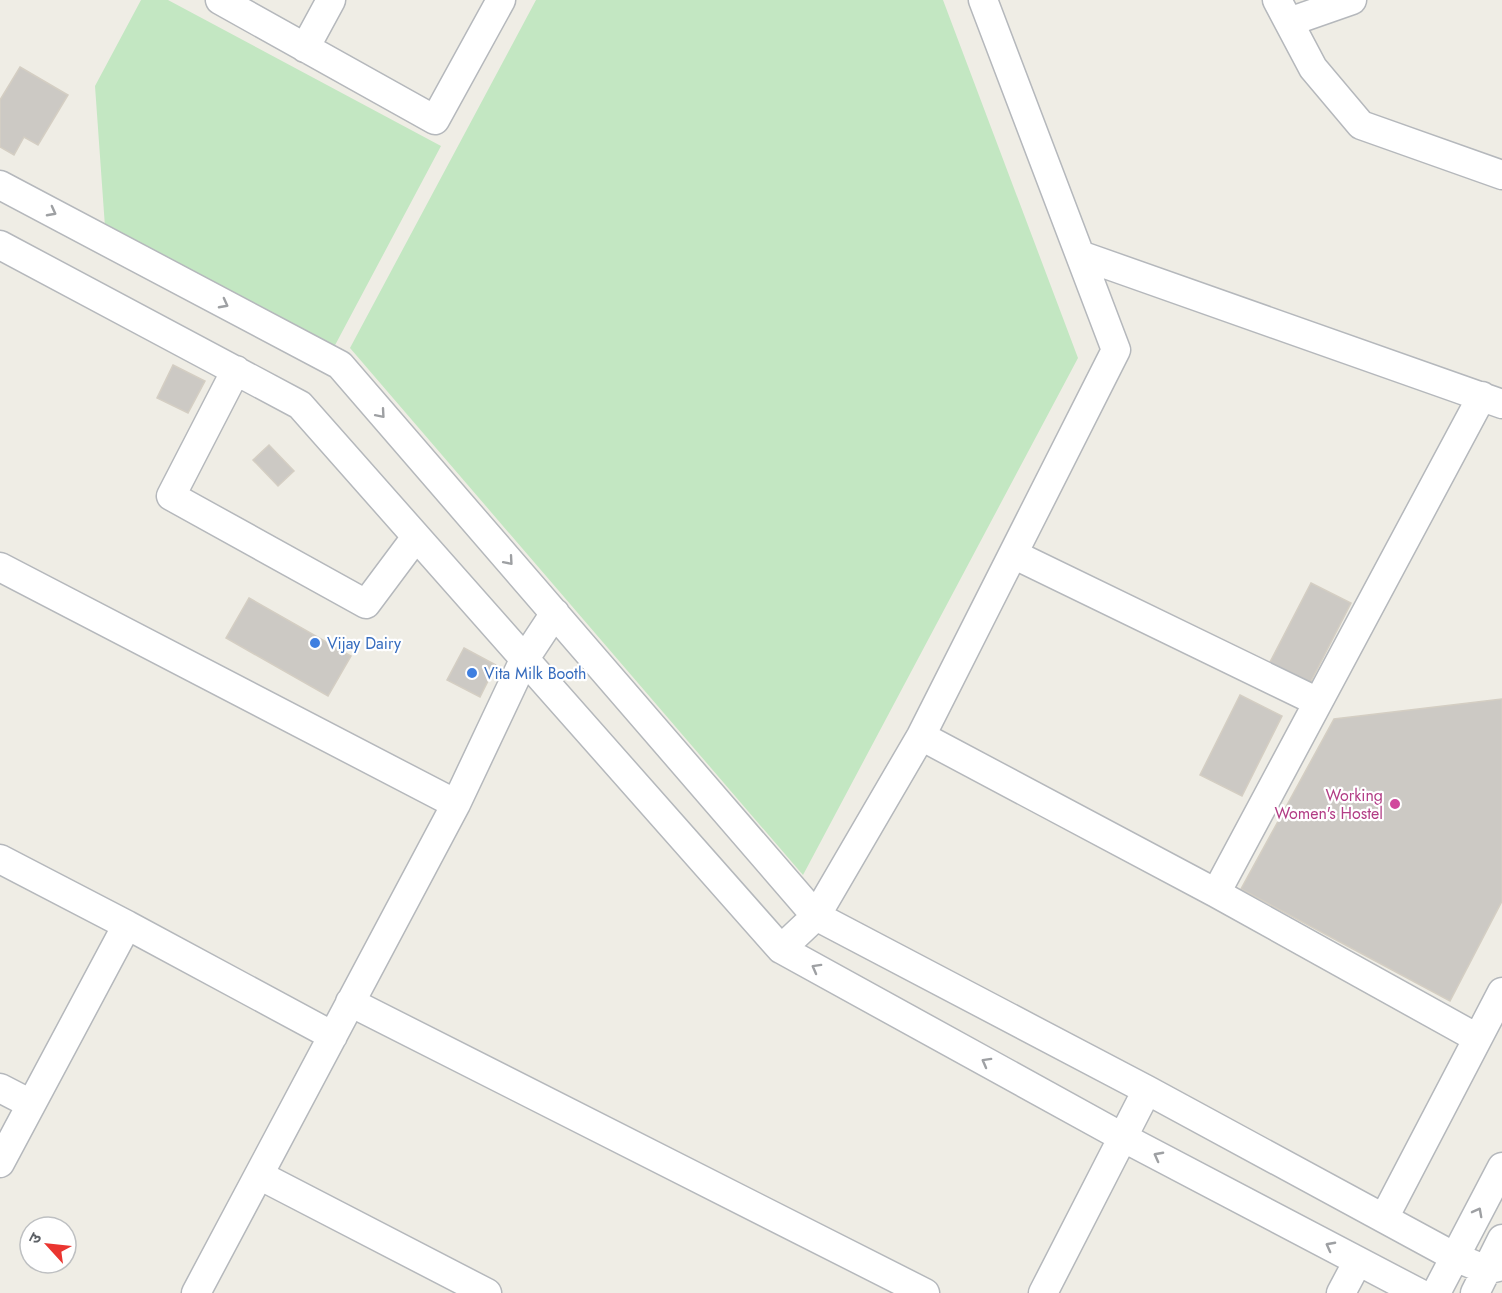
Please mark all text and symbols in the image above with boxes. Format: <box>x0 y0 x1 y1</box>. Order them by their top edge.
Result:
one-way arrow <box>45 205 56 216</box>
one-way arrow <box>218 297 228 308</box>
one-way arrow <box>374 407 385 418</box>
one-way arrow <box>502 554 513 565</box>
place label: Vijay Dairy <box>327 632 402 655</box>
marker: Vijay Dairy <box>308 636 322 650</box>
place label: Vita Milk Booth <box>484 662 586 685</box>
marker: Vita Milk Booth <box>465 666 479 680</box>
place label: Working Women's Hostel <box>1274 784 1383 825</box>
marker: Working Women's Hostel <box>1388 797 1402 811</box>
one-way arrow <box>811 964 822 975</box>
one-way arrow <box>982 1058 993 1069</box>
one-way arrow <box>1153 1152 1164 1163</box>
one-way arrow <box>1471 1207 1483 1218</box>
north arrow <box>18 1215 78 1275</box>
text: उ <box>23 1228 48 1248</box>
one-way arrow <box>1326 1242 1337 1254</box>

